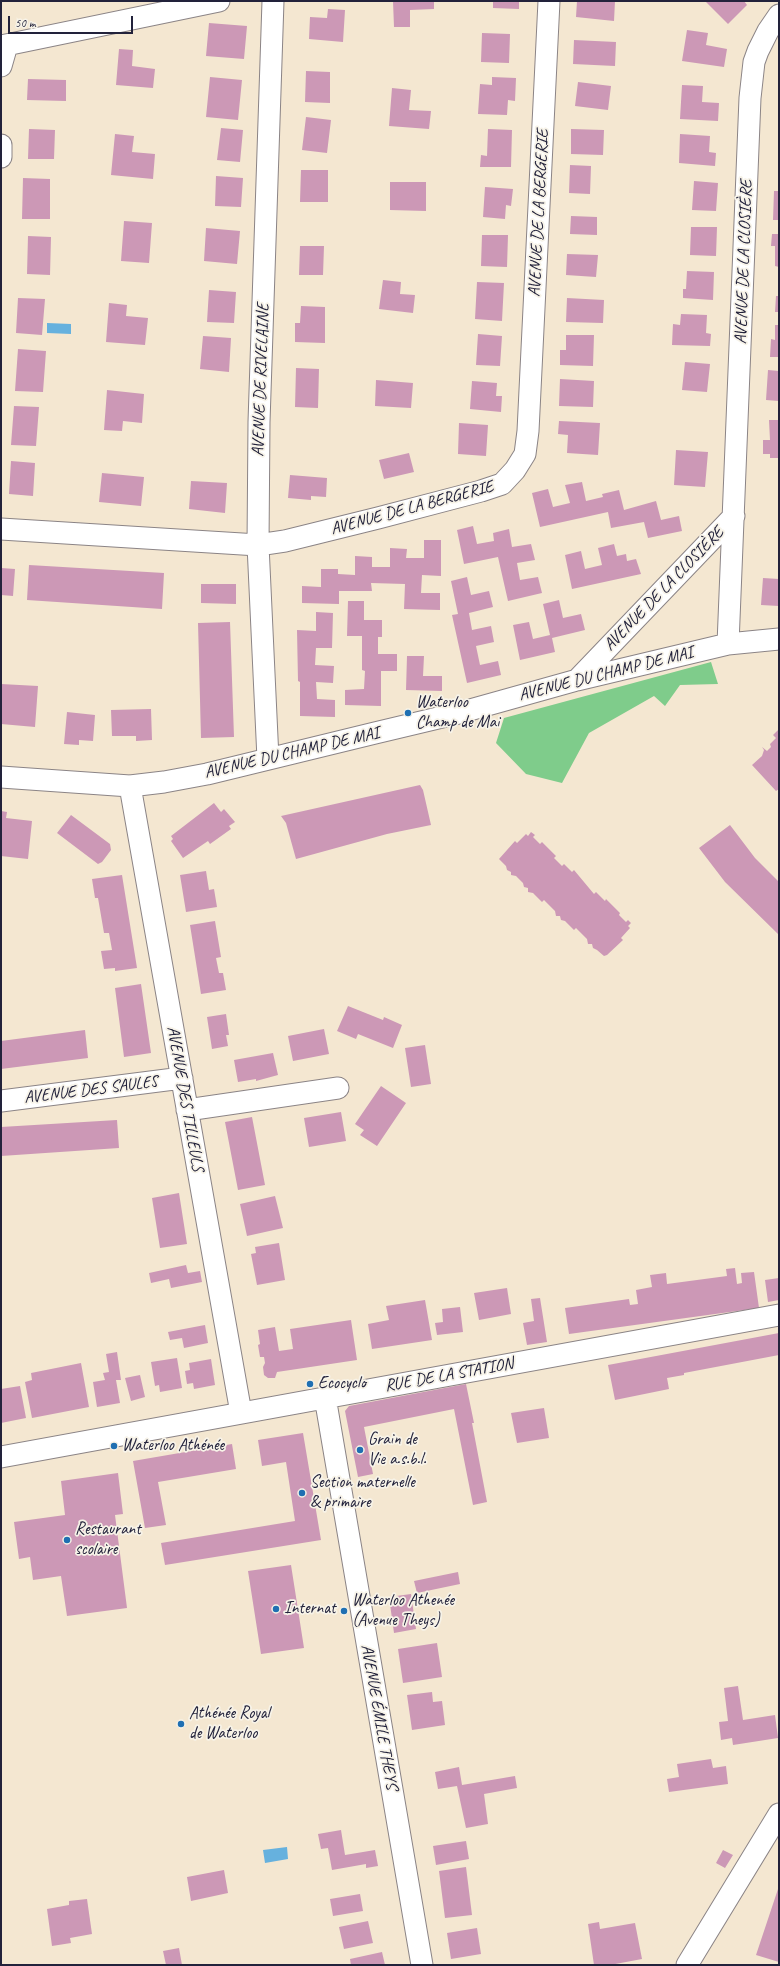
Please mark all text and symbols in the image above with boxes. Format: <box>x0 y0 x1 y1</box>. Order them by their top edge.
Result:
scale bar <box>10 8 135 34</box>
text: 50 m <box>15 15 35 31</box>
street label: AVENUE DE LA BERGERIE <box>524 129 554 297</box>
street label: AVENUE DE LA CLOSIÈRE <box>731 180 757 344</box>
street label: AVENUE DE RIVELAINE <box>248 303 274 457</box>
street label: AVENUE DE LA BERGERIE <box>328 476 496 540</box>
street label: AVENUE DE LA CLOSIÈRE <box>600 523 728 655</box>
street label: AVENUE DU CHAMP DE MAI <box>517 642 695 706</box>
place label: Waterloo Champ de Mai <box>416 693 499 733</box>
marker: Waterloo Champ de Mai <box>403 708 413 718</box>
street label: AVENUE DU CHAMP DE MAI <box>203 723 381 783</box>
street label: AVENUE DES TILLEULS <box>162 1025 208 1173</box>
street label: AVENUE DES SAULES <box>23 1072 159 1108</box>
street label: RUE DE LA STATION <box>383 1354 515 1396</box>
place label: Ecocyclo <box>318 1374 366 1394</box>
marker: Ecocyclo <box>305 1379 315 1389</box>
place label: Grain de Vie a.s.b.l. <box>368 1430 426 1470</box>
place label: Waterloo Athénée <box>122 1436 224 1456</box>
marker: Waterloo Athénée <box>109 1441 119 1451</box>
marker: Grain de Vie a.s.b.l. <box>355 1445 365 1455</box>
place label: Section maternelle & primaire <box>310 1473 415 1513</box>
marker: Section maternelle & primaire <box>297 1488 307 1498</box>
place label: Restaurant scolaire <box>75 1520 141 1560</box>
marker: Restaurant scolaire <box>62 1535 72 1545</box>
place label: Waterloo Athenée (Avenue Theys) <box>352 1591 454 1631</box>
place label: Internat <box>284 1599 336 1619</box>
marker: Internat <box>271 1604 281 1614</box>
marker: Waterloo Athenée (Avenue Theys) <box>339 1606 349 1616</box>
street label: AVENUE ÉMILE THEYS <box>356 1643 402 1791</box>
place label: Athénée Royal de Waterloo <box>189 1704 269 1744</box>
marker: Athénée Royal de Waterloo <box>176 1719 186 1729</box>

